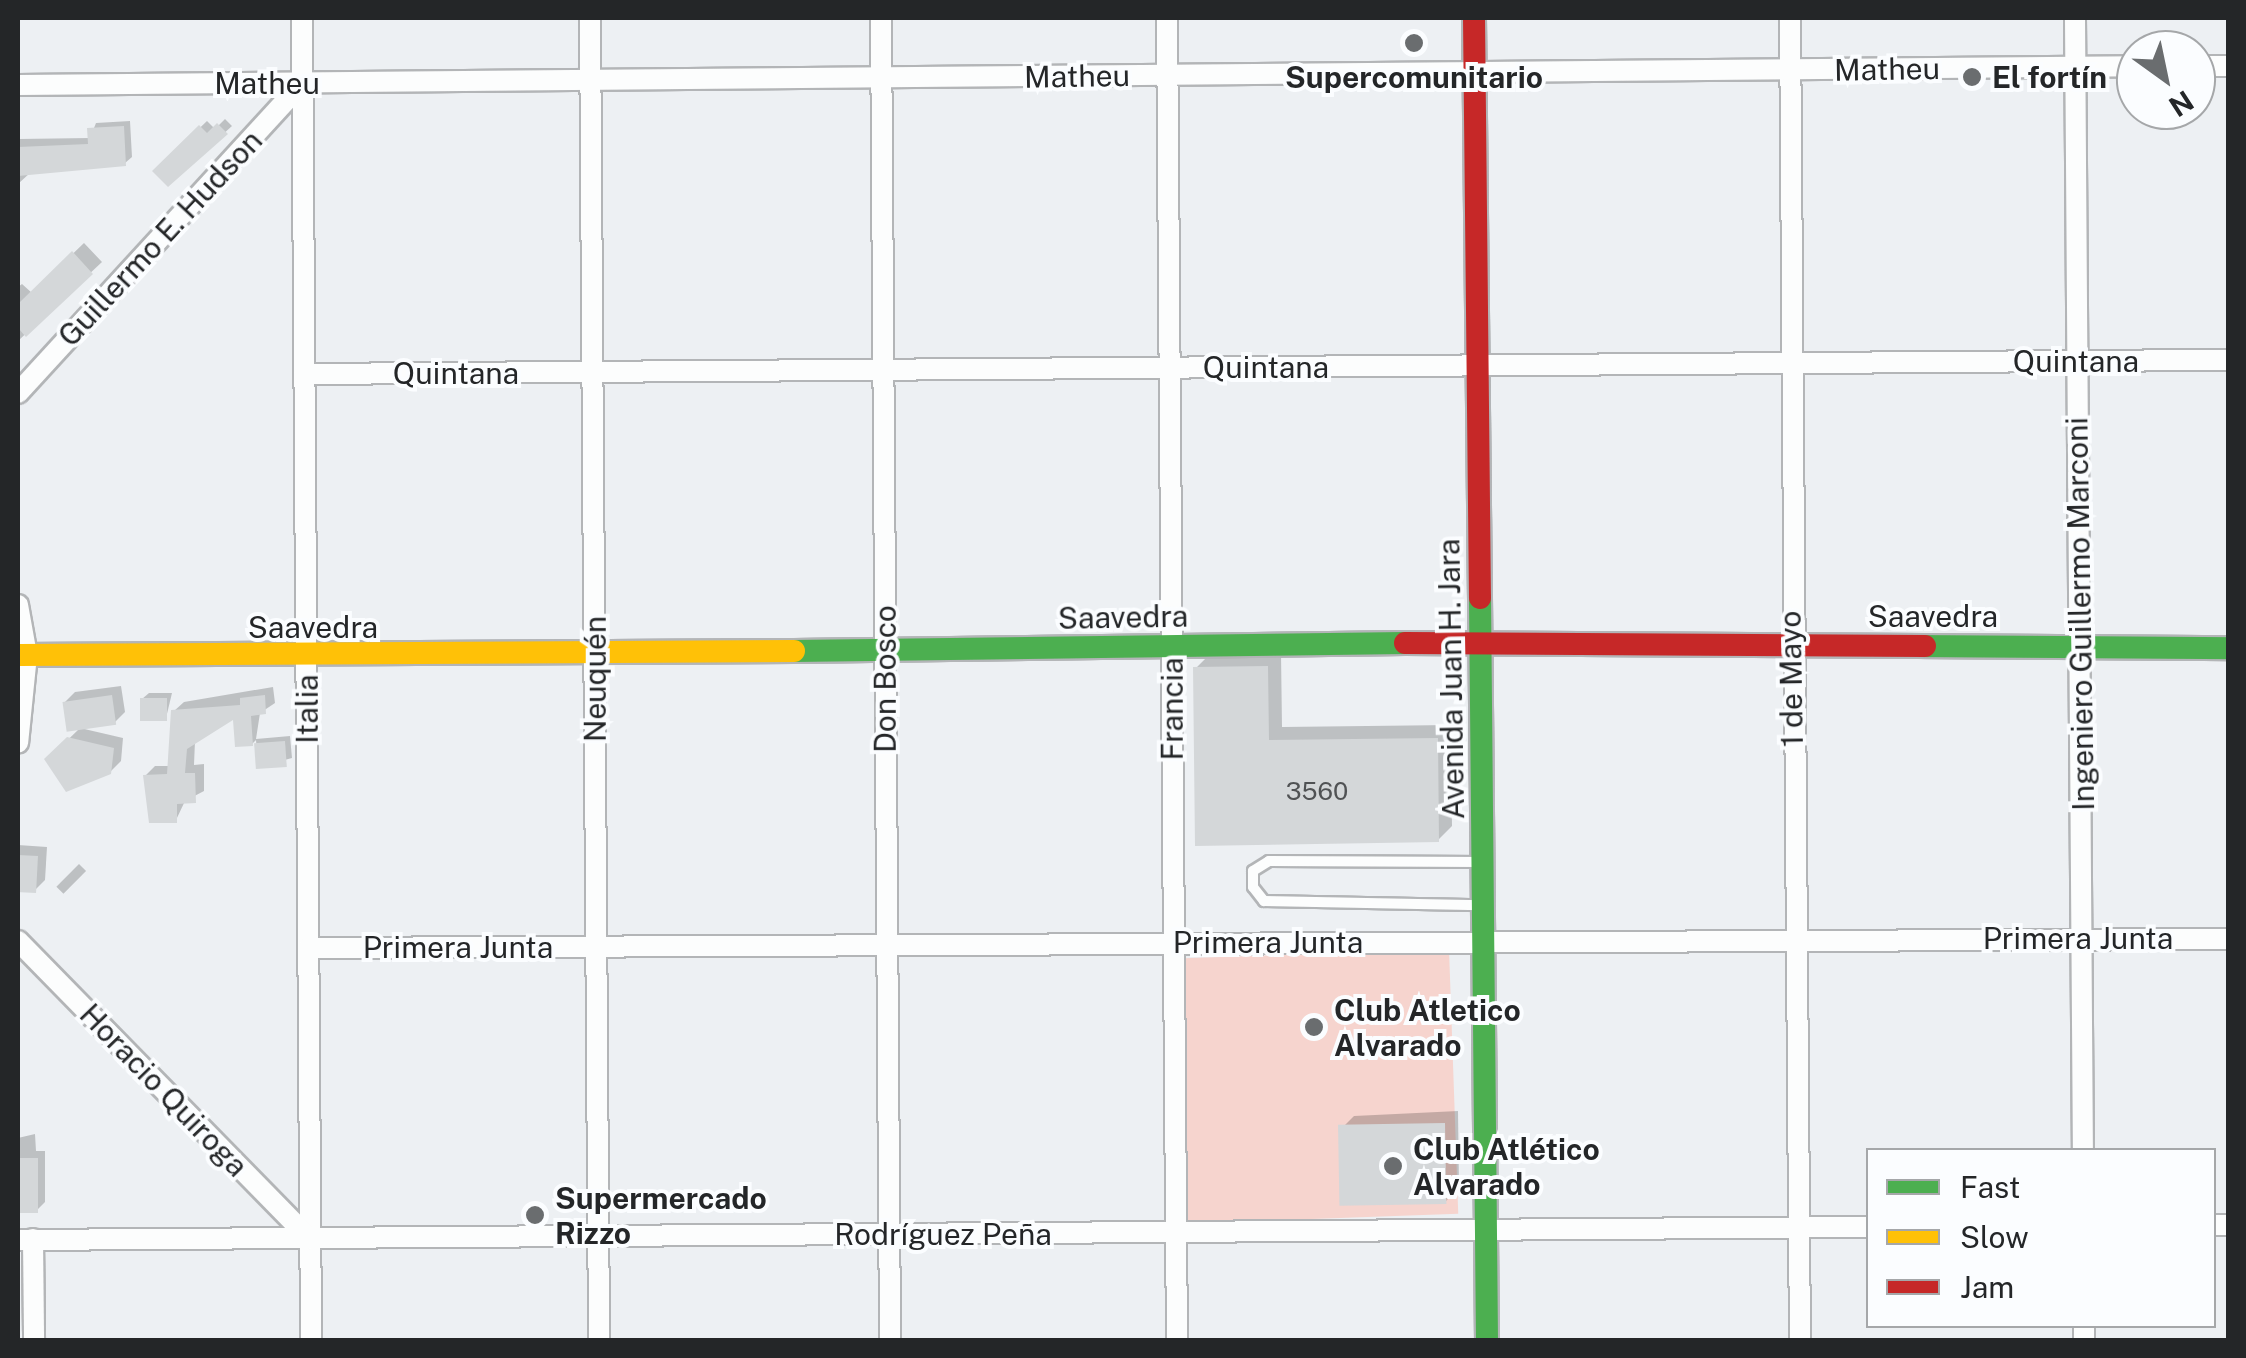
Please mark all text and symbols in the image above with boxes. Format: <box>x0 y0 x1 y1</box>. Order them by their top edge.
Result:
north arrow <box>2116 30 2216 130</box>
marker: Supercomunitario <box>1403 32 1425 54</box>
street label: Matheu <box>1834 50 1940 88</box>
street label: Matheu <box>1024 57 1130 95</box>
place label: Supercomunitario <box>1285 59 1543 95</box>
place label: El fortín <box>1992 59 2107 95</box>
street label: Matheu <box>214 65 320 101</box>
marker: El fortín <box>1961 66 1983 88</box>
text: N <box>2163 84 2200 124</box>
street label: Guillermo E. Hudson <box>50 122 270 354</box>
street label: Quintana <box>2013 343 2139 379</box>
street label: Quintana <box>1203 349 1329 385</box>
street label: Quintana <box>393 355 519 391</box>
street label: Ingeniero Guillermo Marconi <box>2059 417 2101 811</box>
street label: Avenida Juan H. Jara <box>1431 538 1471 820</box>
street label: Saavedra <box>1058 598 1188 636</box>
street label: Saavedra <box>1868 598 1998 634</box>
street label: Don Bosco <box>867 605 903 753</box>
street label: Saavedra <box>248 609 378 645</box>
street label: 1 de Mayo <box>1772 610 1810 748</box>
street label: Neuquén <box>577 616 613 742</box>
street label: Francia <box>1154 657 1190 761</box>
street label: Italia <box>289 674 325 744</box>
house number: 3560 <box>1286 776 1348 806</box>
street label: Primera Junta <box>1983 920 2173 956</box>
street label: Primera Junta <box>1173 924 1363 960</box>
street label: Primera Junta <box>363 929 553 965</box>
place label: Club Atletico Alvarado <box>1334 992 1521 1062</box>
street label: Horacio Quiroga <box>73 996 255 1184</box>
marker: Club Atletico Alvarado <box>1303 1016 1325 1038</box>
place label: Club Atlético Alvarado <box>1413 1131 1600 1202</box>
legend <box>1866 1148 2216 1328</box>
marker: Club Atlético Alvarado <box>1382 1155 1404 1177</box>
text: Fast <box>1960 1169 2020 1205</box>
place label: Supermercado Rizzo <box>555 1180 767 1250</box>
marker: Supermercado Rizzo <box>524 1204 546 1226</box>
street label: Rodríguez Peña <box>834 1216 1052 1252</box>
text: Slow <box>1960 1219 2029 1255</box>
text: Jam <box>1960 1269 2014 1305</box>

